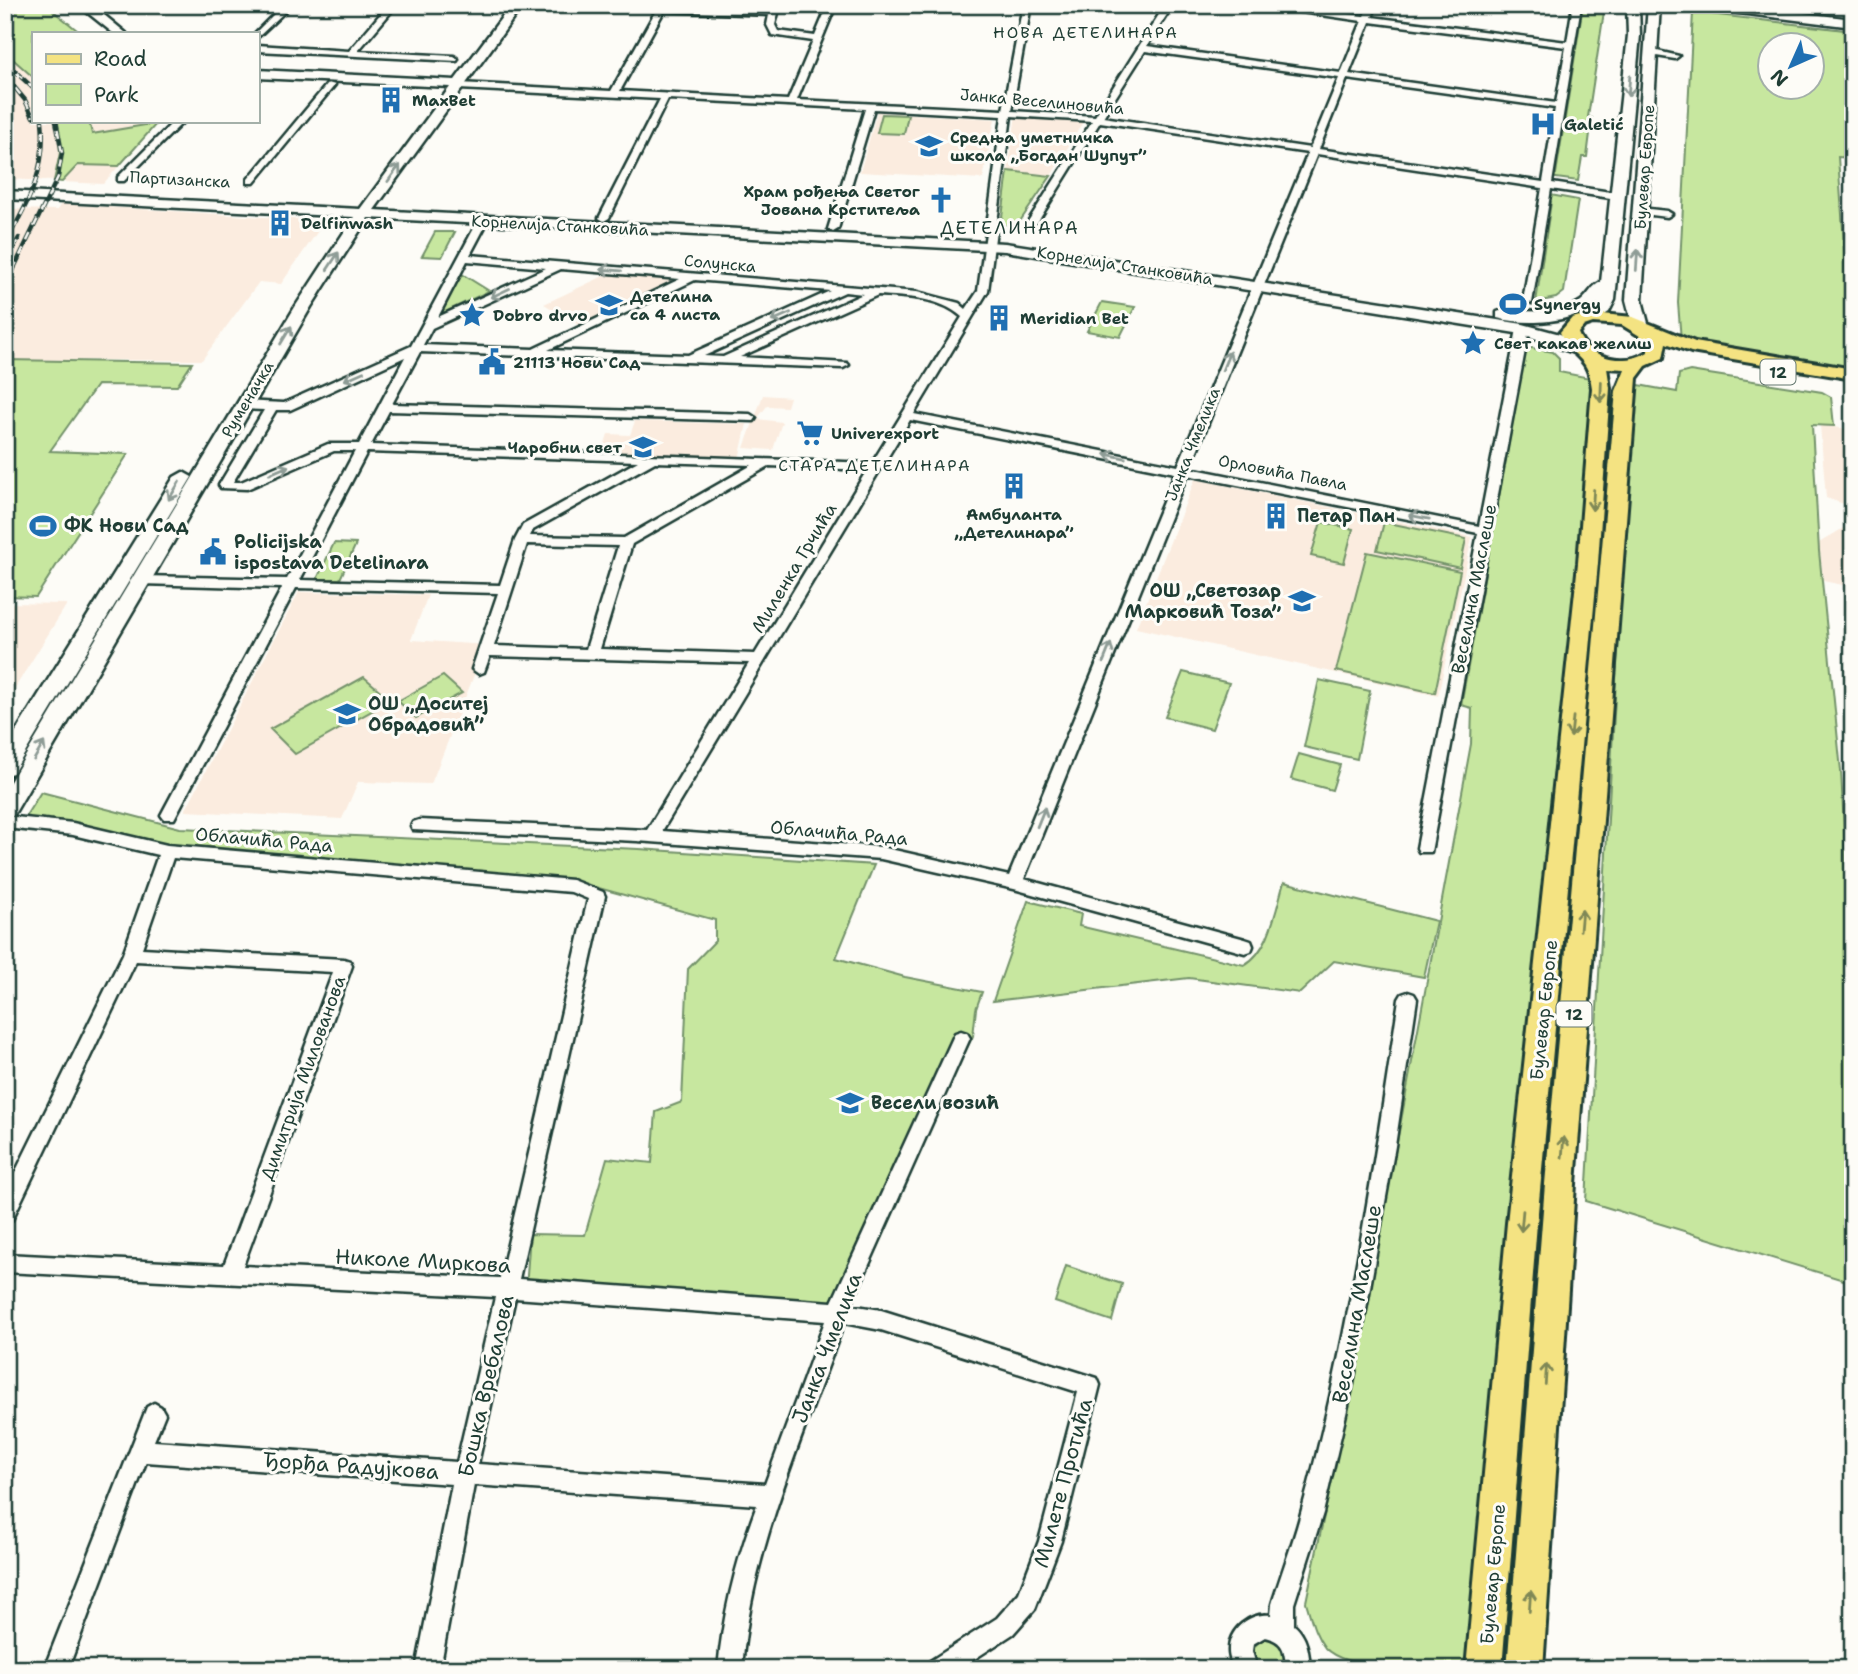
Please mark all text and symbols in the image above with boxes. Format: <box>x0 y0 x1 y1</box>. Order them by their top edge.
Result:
district label: НОВА ДЕТЕЛИНАРА <box>993 22 1179 43</box>
legend <box>32 32 259 122</box>
north arrow <box>1756 32 1826 102</box>
text: Road <box>94 45 147 73</box>
text: N <box>1765 64 1793 92</box>
one-way arrow <box>1622 75 1635 97</box>
text: Park <box>94 81 139 109</box>
street label: Јанка Веселиновића <box>959 84 1125 119</box>
building icon: MaxBet <box>376 85 406 115</box>
place label: MaxBet <box>412 90 476 111</box>
street label: Булевар Европе <box>1630 104 1659 230</box>
hospital icon: Galetić <box>1528 109 1558 139</box>
place label: Galetić <box>1564 114 1624 135</box>
place label: Средња уметничка школа „Богдан Шупут” <box>950 127 1147 166</box>
school or university icon: Средња уметничка школа „Богдан Шупут” <box>914 131 944 161</box>
one-way arrow <box>387 164 402 183</box>
street label: Партизанска <box>129 166 231 193</box>
place label: Храм рођења Светог Јована Крститеља <box>743 181 921 220</box>
church icon: Храм рођења Светог Јована Крститеља <box>926 185 956 215</box>
building icon: Delfinwash <box>265 208 295 238</box>
street label: Корнелија Станковића <box>471 210 649 241</box>
place label: Delfinwash <box>301 213 394 234</box>
district label: ДЕТЕЛИНАРА <box>940 216 1080 240</box>
street label: Корнелија Станковића <box>1035 241 1214 290</box>
street label: Солунска <box>683 250 757 277</box>
one-way arrow <box>1631 250 1644 272</box>
one-way arrow <box>326 251 340 271</box>
one-way arrow <box>600 263 622 276</box>
place label: Детелина са 4 листа <box>630 286 720 325</box>
one-way arrow <box>490 287 511 300</box>
sports icon: Synergy <box>1498 289 1528 319</box>
school or university icon: Детелина са 4 листа <box>594 290 624 320</box>
place label: Synergy <box>1534 294 1601 315</box>
place icon: Dobro drvo <box>457 300 487 330</box>
building icon: Meridian Bet <box>984 303 1014 333</box>
place label: Dobro drvo <box>493 305 588 326</box>
place label: Meridian Bet <box>1020 308 1129 329</box>
one-way arrow <box>771 311 793 324</box>
one-way arrow <box>278 326 293 345</box>
place icon: Свет какав желиш <box>1458 328 1488 358</box>
place label: Свет какав желиш <box>1494 333 1652 354</box>
public building icon: 21113 Нови Сад <box>477 347 507 377</box>
one-way arrow <box>1221 351 1234 372</box>
place label: 21113 Нови Сад <box>513 352 641 373</box>
street label: Руменачка <box>216 357 278 441</box>
road number: 12 <box>1760 360 1796 384</box>
one-way arrow <box>344 370 365 383</box>
one-way arrow <box>1594 380 1607 403</box>
street label: Јанка Чмелика <box>1160 384 1225 504</box>
supermarket icon: Univerexport <box>795 418 825 448</box>
place label: Univerexport <box>831 423 939 444</box>
school or university icon: Чаробни свет <box>628 432 658 462</box>
place label: Чаробни свет <box>508 437 622 458</box>
one-way arrow <box>1104 449 1127 463</box>
street label: Орловића Павла <box>1217 450 1349 495</box>
district label: СТАРА ДЕТЕЛИНАРА <box>778 455 972 476</box>
one-way arrow <box>268 463 290 476</box>
building icon: Амбуланта „Детелинара” <box>999 471 1029 501</box>
one-way arrow <box>167 481 181 501</box>
one-way arrow <box>1586 489 1599 511</box>
street label: Миленка Грчића <box>746 499 842 637</box>
building icon: Петар Пан <box>1261 501 1291 531</box>
street label: Веселина Маслеше <box>1446 502 1502 676</box>
place label: Амбуланта „Детелинара” <box>954 504 1074 543</box>
place label: Петар Пан <box>1297 504 1395 528</box>
one-way arrow <box>1408 510 1431 524</box>
sports icon: ФК Нови Сад <box>28 511 58 541</box>
place label: ФК Нови Сад <box>64 514 189 538</box>
place label: Policijska ispostava Detelinara <box>234 530 429 575</box>
public building icon: Policijska ispostava Detelinara <box>198 537 228 567</box>
place label: ОШ „Светозар Марковић Тоза” <box>1125 579 1281 624</box>
school or university icon: ОШ „Светозар Марковић Тоза” <box>1287 586 1317 616</box>
one-way arrow <box>1101 642 1114 664</box>
place label: ОШ „Доситеј Обрадовић” <box>368 692 488 737</box>
school or university icon: ОШ „Доситеј Обрадовић” <box>332 699 362 729</box>
one-way arrow <box>1565 715 1578 738</box>
one-way arrow <box>33 741 46 762</box>
one-way arrow <box>1035 806 1048 828</box>
street label: Облачића Рада <box>769 815 909 851</box>
street label: Облачића Рада <box>194 822 334 858</box>
one-way arrow <box>1575 909 1588 932</box>
street label: Булевар Европе <box>1525 939 1563 1081</box>
street label: Димитрија Милованова <box>255 972 351 1184</box>
road number: 12 <box>1556 1002 1592 1026</box>
school or university icon: Весели возић <box>835 1088 865 1118</box>
place label: Весели возић <box>871 1091 999 1115</box>
one-way arrow <box>1557 1136 1570 1159</box>
street label: Веселина Маслеше <box>1326 1202 1388 1406</box>
one-way arrow <box>1515 1210 1528 1232</box>
street label: Николе Миркова <box>334 1242 512 1280</box>
street label: Јанка Чмелика <box>785 1269 869 1427</box>
street label: Бошка Вребалова <box>451 1292 521 1480</box>
one-way arrow <box>1540 1363 1553 1386</box>
street label: Милете Протића <box>1027 1395 1099 1571</box>
street label: Ђорђа Радујкова <box>262 1446 440 1486</box>
street label: Булевар Европе <box>1475 1503 1511 1645</box>
one-way arrow <box>1524 1590 1537 1612</box>

